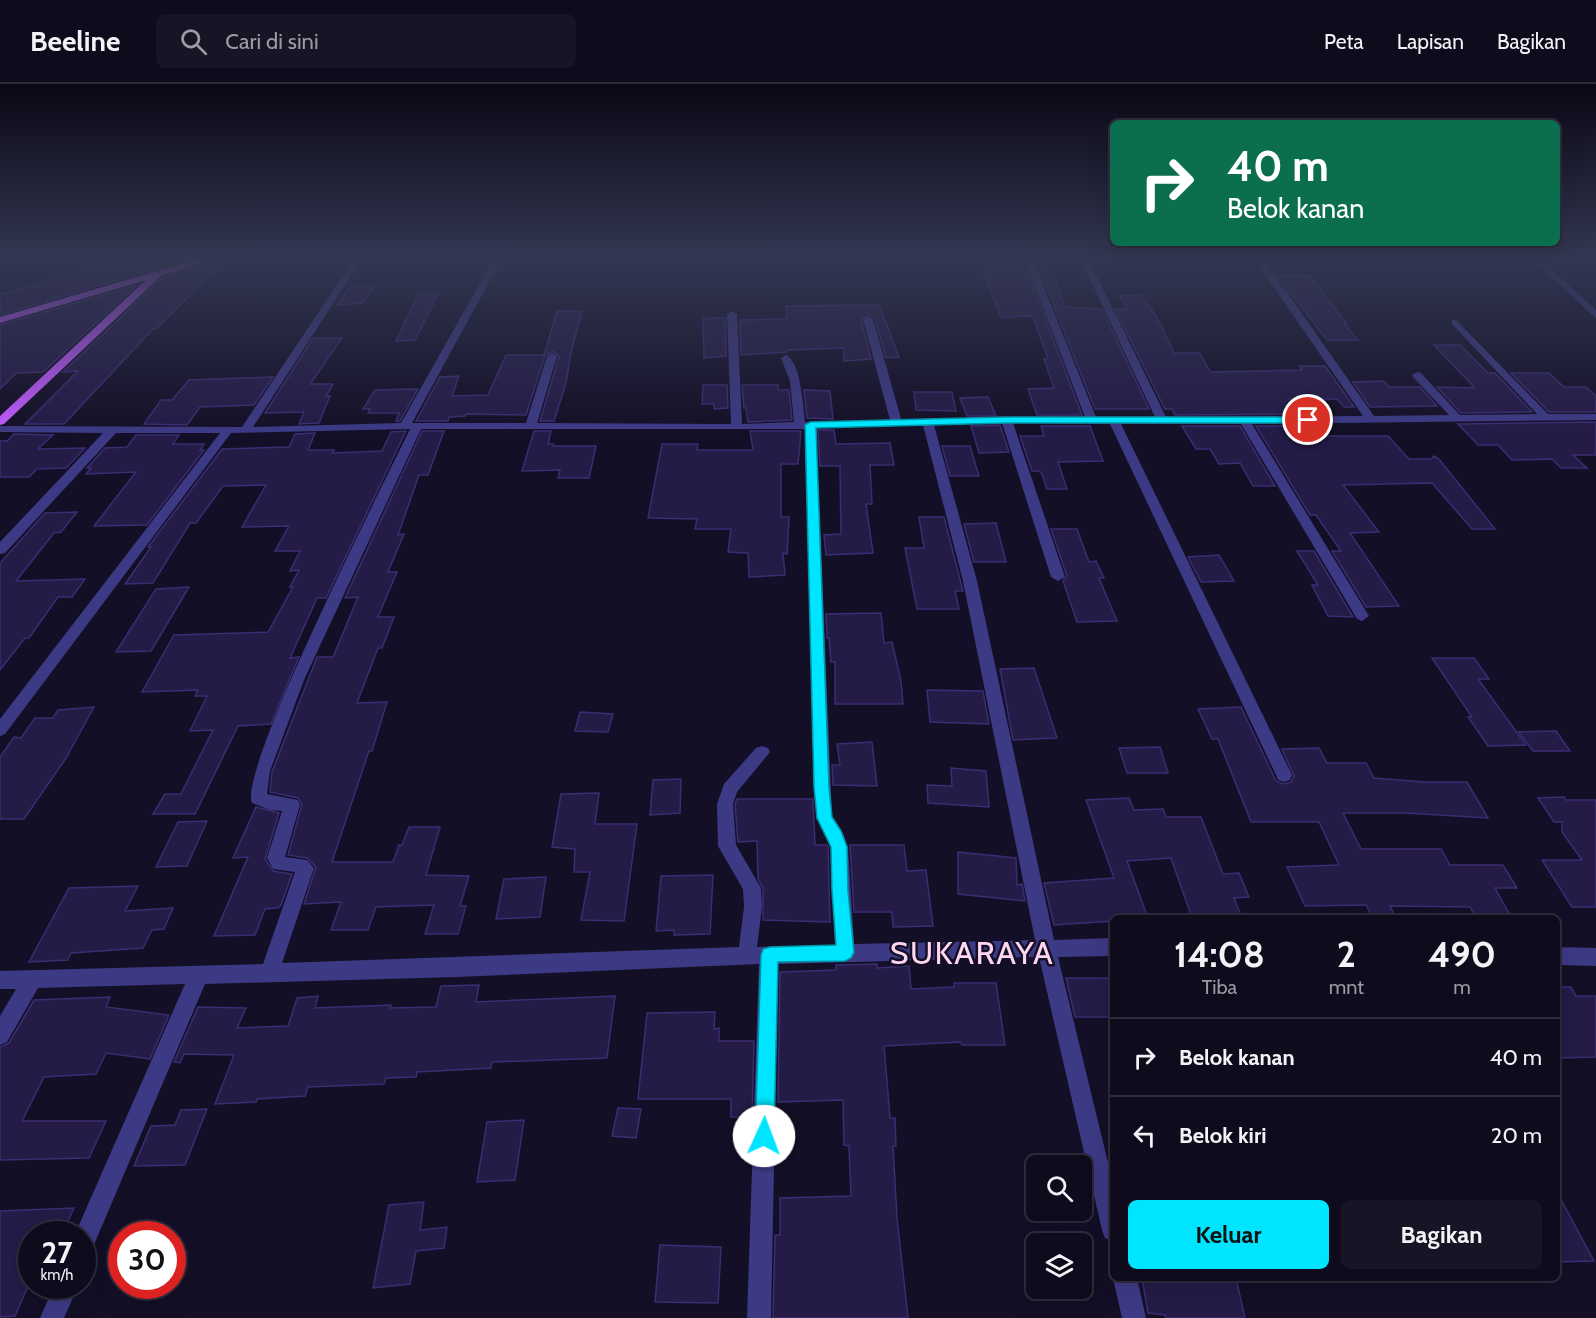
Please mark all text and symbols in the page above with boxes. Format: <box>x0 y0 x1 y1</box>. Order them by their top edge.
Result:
search box <box>156 14 576 68</box>
text: Beeline <box>30 24 120 58</box>
icon: search <box>177 25 210 58</box>
text: Cari di sini <box>225 28 319 55</box>
text: Peta <box>1324 29 1364 54</box>
text: Lapisan <box>1397 29 1464 54</box>
text: Bagikan <box>1497 29 1566 54</box>
text: 40 m <box>1227 140 1329 192</box>
icon: right <box>1128 144 1206 222</box>
text: Belok kanan <box>1227 192 1364 225</box>
pin <box>1282 394 1333 445</box>
icon: arrive <box>1291 403 1324 436</box>
text: 14:08 <box>1174 932 1265 976</box>
text: 2 <box>1337 932 1356 976</box>
text: 490 <box>1428 932 1496 976</box>
district label: SUKARAYA <box>890 933 1054 972</box>
text: Tiba <box>1202 975 1237 999</box>
text: mnt <box>1329 975 1364 999</box>
text: m <box>1453 975 1471 999</box>
icon: right <box>1128 1041 1161 1074</box>
text: Belok kanan <box>1179 1044 1295 1071</box>
text: 40 m <box>1490 1044 1542 1071</box>
position arrow <box>732 1104 796 1168</box>
icon: left <box>1128 1119 1161 1152</box>
text: Belok kiri <box>1179 1122 1266 1149</box>
text: 20 m <box>1491 1122 1542 1149</box>
map controls <box>1026 1155 1092 1299</box>
button: search <box>1026 1155 1092 1221</box>
button: Keluar <box>1128 1200 1329 1269</box>
button: Bagikan <box>1341 1200 1542 1269</box>
speed limit sign: 30 <box>108 1221 186 1299</box>
button: layers <box>1026 1233 1092 1299</box>
text: 27 <box>41 1234 73 1271</box>
text: km/h <box>41 1266 73 1284</box>

